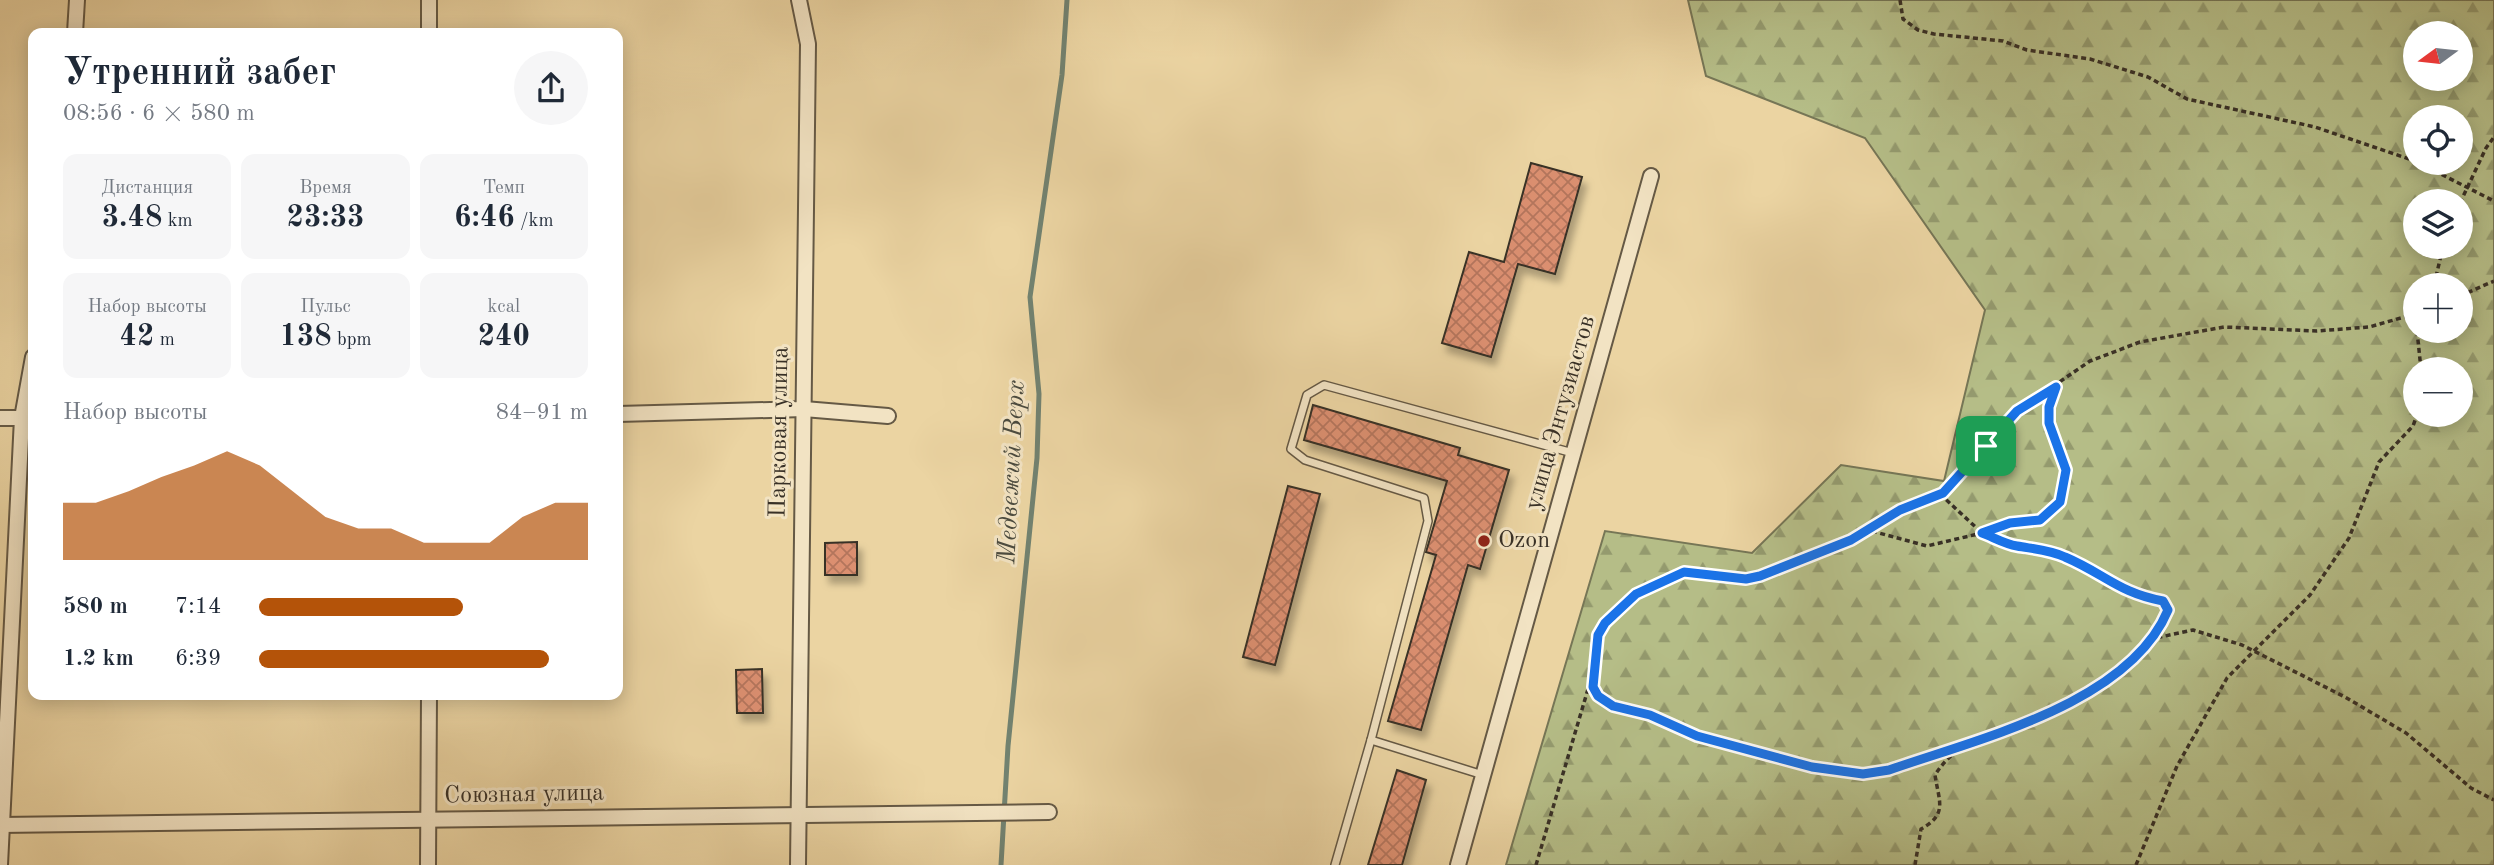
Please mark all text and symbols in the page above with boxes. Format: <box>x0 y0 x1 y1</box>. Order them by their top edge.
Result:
north arrow <box>2403 21 2473 91</box>
map controls <box>2403 21 2473 427</box>
button: share <box>514 51 588 125</box>
text: Утренний забег <box>63 55 336 93</box>
text: 08:56 · 6 × 580 m <box>63 102 255 125</box>
button: locate <box>2403 105 2473 175</box>
text: Дистанция <box>101 179 193 198</box>
text: Время <box>299 179 352 198</box>
text: Темп <box>483 179 525 198</box>
button: layers <box>2403 189 2473 259</box>
text: 3.48 <box>102 203 162 233</box>
text: 23:33 <box>286 203 364 233</box>
text: 6:46 <box>454 203 515 233</box>
text: km <box>162 212 193 231</box>
text: /km <box>515 212 554 231</box>
button: + <box>2403 273 2473 343</box>
text: Набор высоты <box>88 298 207 317</box>
text: Пульс <box>300 298 351 317</box>
text: kcal <box>487 298 520 317</box>
street label: улица Энтузиастов <box>1522 313 1600 513</box>
text: 42 <box>120 322 154 352</box>
text: 138 <box>279 322 332 352</box>
text: 240 <box>478 322 530 352</box>
text: m <box>154 331 175 350</box>
text: bpm <box>332 331 372 350</box>
street label: Парковая улица <box>767 346 793 518</box>
button: − <box>2403 357 2473 427</box>
water label: Медвежий Верх <box>994 379 1030 566</box>
text: Набор высоты <box>63 401 207 424</box>
text: 84–91 m <box>496 401 588 424</box>
pin <box>1956 416 2016 476</box>
icon: arrive <box>1967 427 2005 465</box>
place label: Ozon <box>1498 529 1550 553</box>
marker: Ozon <box>1476 533 1492 549</box>
text: 580 m <box>63 595 128 618</box>
text: 7:14 <box>175 595 221 618</box>
text: 1.2 km <box>63 647 134 670</box>
text: 6:39 <box>175 647 221 670</box>
street label: Союзная улица <box>444 782 604 808</box>

